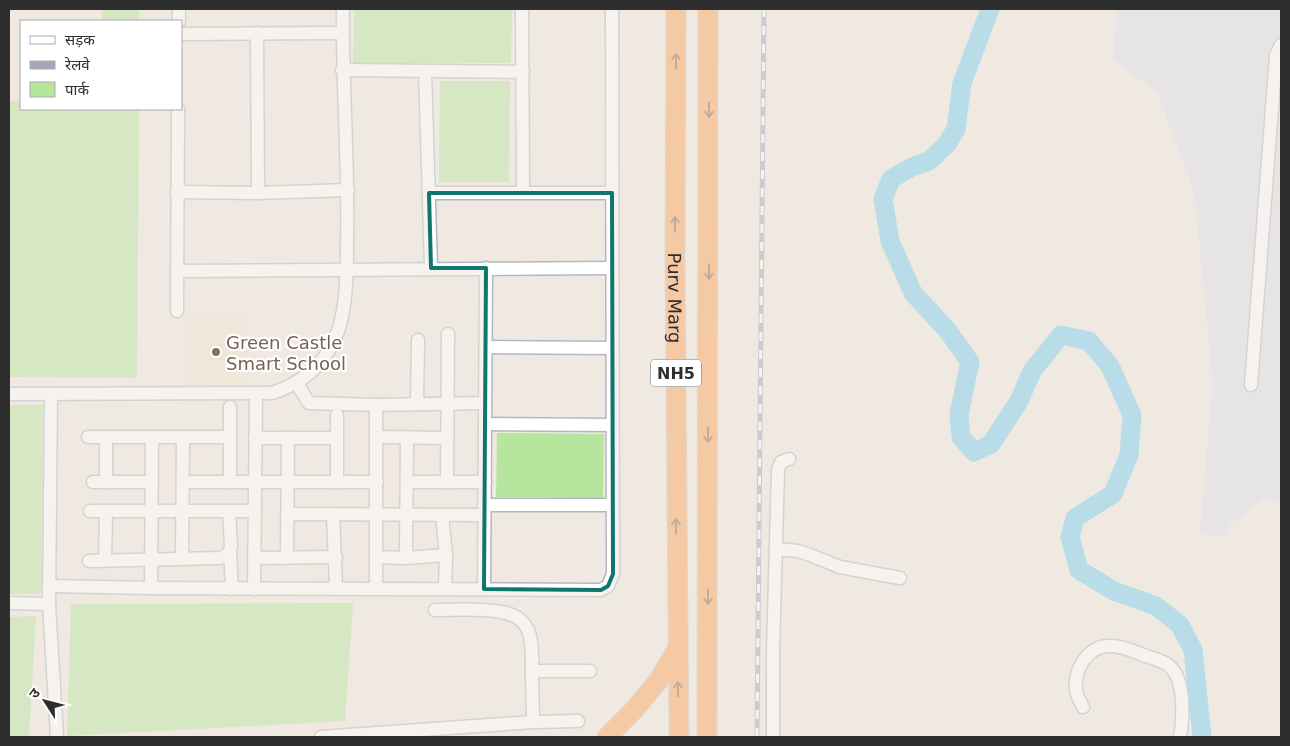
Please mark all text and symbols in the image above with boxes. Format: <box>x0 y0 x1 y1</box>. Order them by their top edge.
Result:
legend <box>20 20 182 110</box>
text: सड़क <box>65 31 95 49</box>
one-way arrow <box>671 53 681 70</box>
text: रेलवे <box>64 56 90 74</box>
text: पार्क <box>65 81 89 99</box>
one-way arrow <box>704 102 714 118</box>
one-way arrow <box>670 216 680 232</box>
street label: Purv Marg <box>664 253 686 344</box>
one-way arrow <box>704 264 714 280</box>
place label: Green Castle Smart School <box>226 332 346 374</box>
marker: Green Castle Smart School <box>210 346 222 358</box>
road number: NH5 <box>651 359 701 386</box>
one-way arrow <box>703 426 713 443</box>
one-way arrow <box>671 518 681 534</box>
one-way arrow <box>703 589 712 605</box>
north arrow <box>20 676 70 726</box>
one-way arrow <box>673 681 683 697</box>
text: उ <box>26 685 44 701</box>

